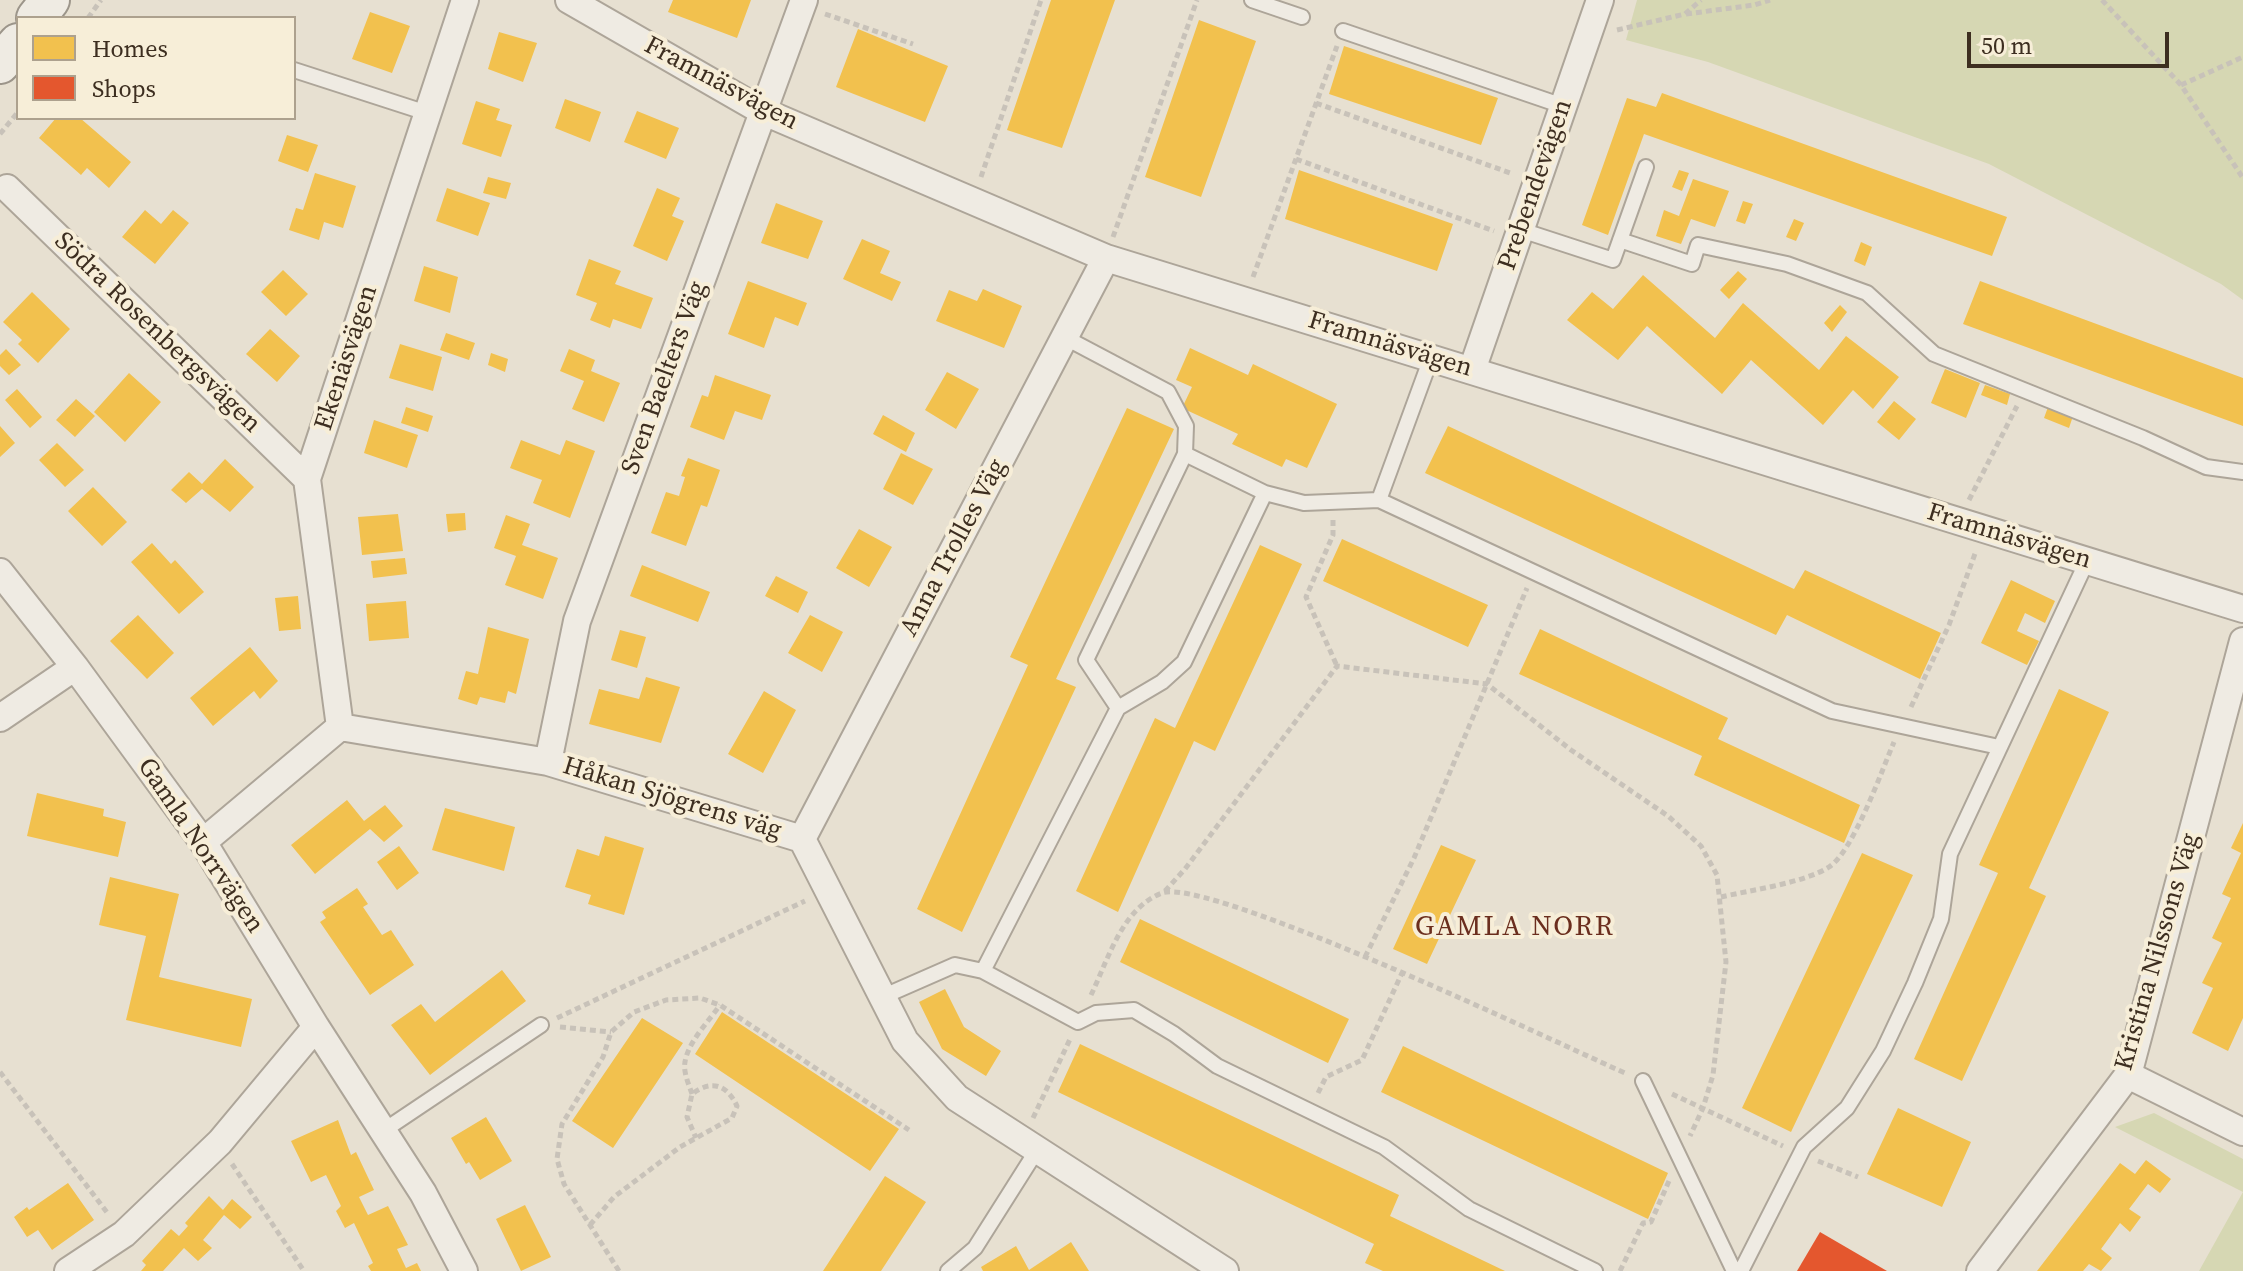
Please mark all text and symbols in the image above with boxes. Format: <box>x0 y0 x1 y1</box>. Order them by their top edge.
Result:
legend <box>16 16 296 120</box>
scale bar <box>1971 16 2173 66</box>
text: 50 m <box>1981 29 2032 62</box>
street label: Framnäsvägen <box>639 30 803 138</box>
text: Homes <box>92 32 168 65</box>
text: Shops <box>92 72 156 105</box>
street label: Prebendevägen <box>1492 96 1580 274</box>
street label: Södra Rosenbergsvägen <box>47 226 267 440</box>
street label: Sven Baelters Väg <box>616 277 714 479</box>
street label: Ekenäsvägen <box>309 281 385 435</box>
street label: Framnäsvägen <box>1304 305 1476 385</box>
street label: Anna Trolles Väg <box>894 454 1014 642</box>
street label: Framnäsvägen <box>1923 497 2095 577</box>
street label: Håkan Sjögrens väg <box>559 751 785 847</box>
street label: Gamla Norrvägen <box>130 753 270 939</box>
street label: Kristina Nilssons Väg <box>2109 830 2207 1074</box>
district label: GAMLA NORR <box>1415 911 1615 945</box>

